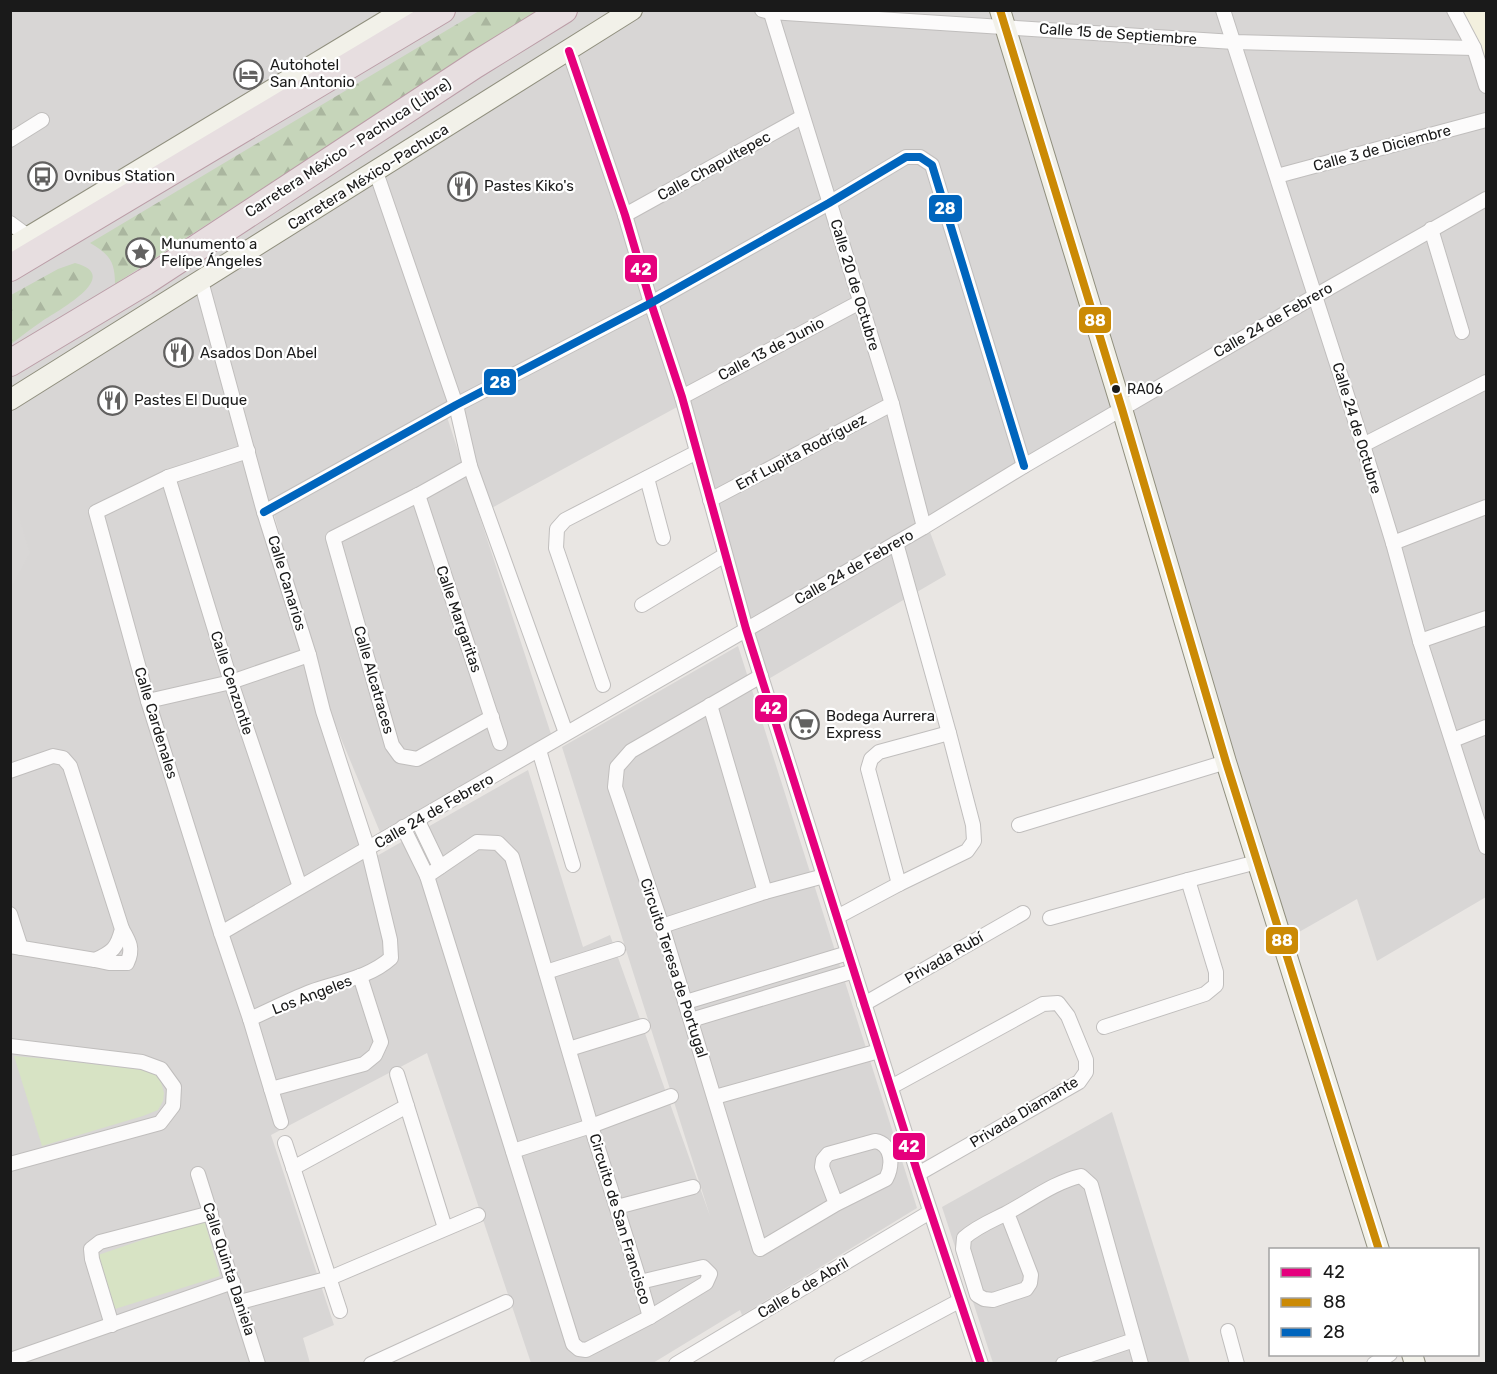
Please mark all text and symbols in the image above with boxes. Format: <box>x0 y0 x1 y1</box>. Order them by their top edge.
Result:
street label: Calle 15 de Septiembre <box>1038 19 1198 49</box>
place label: Autohotel San Antonio <box>270 56 355 91</box>
hotel icon: Autohotel San Antonio <box>233 58 265 90</box>
street label: Carretera México - Pachuca (Libre) <box>242 75 454 221</box>
street label: Carretera México-Pachuca <box>284 120 452 234</box>
street label: Calle 3 de Diciembre <box>1311 121 1453 175</box>
street label: Calle Chapultepec <box>654 127 774 205</box>
bus stop icon: Ovnibus Station <box>27 160 59 192</box>
place label: Ovnibus Station <box>64 167 175 185</box>
restaurant icon: Pastes Kiko's <box>447 170 479 202</box>
place label: Pastes Kiko's <box>484 177 574 195</box>
line badge: 28 <box>928 194 963 223</box>
text: 28 <box>934 199 956 218</box>
street label: Calle 20 de Octubre <box>826 217 884 353</box>
place label: Munumento a Felípe Ángeles <box>161 235 262 270</box>
place icon: Munumento a Felípe Ángeles <box>124 237 156 269</box>
line badge: 42 <box>624 254 658 283</box>
text: 42 <box>630 260 652 279</box>
street label: Calle 24 de Febrero <box>1210 279 1336 361</box>
line badge: 88 <box>1078 306 1112 334</box>
text: 88 <box>1084 311 1106 330</box>
street label: Calle 13 de Junio <box>715 313 827 385</box>
restaurant icon: Asados Don Abel <box>163 337 195 369</box>
place label: Asados Don Abel <box>200 344 317 362</box>
street label: Calle 24 de Octubre <box>1328 360 1386 496</box>
line badge: 28 <box>483 368 517 396</box>
text: 28 <box>489 373 511 392</box>
place label: RA06 <box>1127 381 1163 398</box>
marker: RA06 <box>1110 383 1122 395</box>
restaurant icon: Pastes El Duque <box>97 384 129 416</box>
place label: Pastes El Duque <box>134 391 247 409</box>
street label: Enf Lupita Rodríguez <box>733 410 870 494</box>
street label: Calle 24 de Febrero <box>791 526 917 608</box>
street label: Calle Canarios <box>264 533 310 633</box>
street label: Calle Margaritas <box>432 563 486 675</box>
street label: Calle Alcatraces <box>350 624 398 736</box>
street label: Calle Cenzontle <box>207 629 257 737</box>
street label: Calle Cardenales <box>130 665 182 781</box>
line badge: 42 <box>754 694 788 723</box>
text: 42 <box>760 699 782 718</box>
place label: Bodega Aurrera Express <box>826 707 935 742</box>
supermarket icon: Bodega Aurrera Express <box>789 709 821 741</box>
street label: Calle 24 de Febrero <box>371 770 497 852</box>
street label: Circuito Teresa de Portugal <box>636 876 712 1060</box>
line badge: 88 <box>1265 926 1299 955</box>
street label: Privada Rubí <box>902 928 988 988</box>
text: 88 <box>1271 931 1293 950</box>
street label: Los Angeles <box>270 971 355 1018</box>
street label: Privada Diamante <box>967 1073 1081 1151</box>
street label: Circuito de San Francisco <box>585 1131 655 1307</box>
line badge: 42 <box>892 1132 926 1161</box>
text: 42 <box>898 1137 920 1156</box>
street label: Calle Quinta Daniela <box>199 1200 259 1338</box>
legend <box>1269 1248 1479 1356</box>
street label: Calle 6 de Abril <box>754 1254 852 1322</box>
text: 42 <box>1323 1261 1345 1283</box>
text: 88 <box>1323 1291 1346 1313</box>
text: 28 <box>1323 1321 1345 1343</box>

